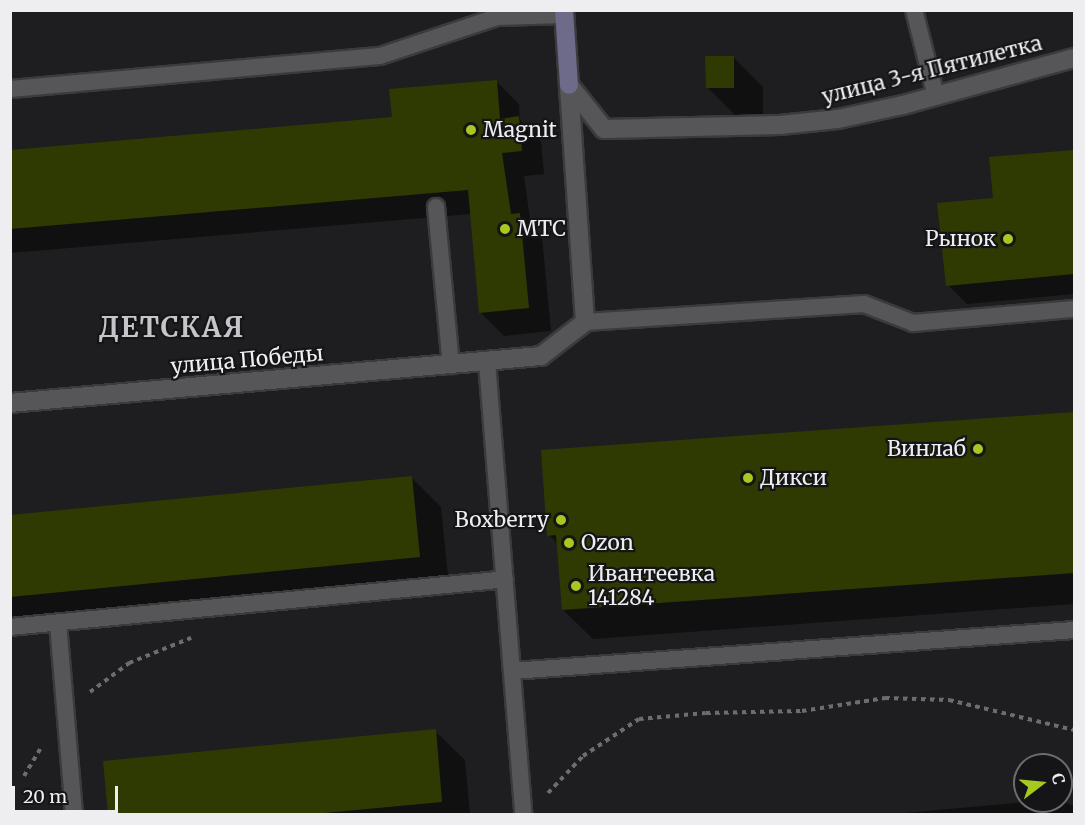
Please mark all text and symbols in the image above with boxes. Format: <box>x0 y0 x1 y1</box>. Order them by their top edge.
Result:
street label: улица 3-я Пятилетка <box>819 30 1045 110</box>
place label: Magnit <box>483 117 557 143</box>
marker: Magnit <box>464 123 478 137</box>
place label: МТС <box>517 216 566 242</box>
marker: МТС <box>498 222 512 236</box>
place label: Рынок <box>925 226 996 252</box>
marker: Рынок <box>1001 232 1015 246</box>
district label: ДЕТСКАЯ <box>99 312 245 344</box>
street label: улица Победы <box>170 341 324 379</box>
place label: Винлаб <box>887 436 966 462</box>
marker: Винлаб <box>971 442 985 456</box>
place label: Дикси <box>760 465 827 491</box>
marker: Дикси <box>741 471 755 485</box>
place label: Boxberry <box>455 507 549 533</box>
marker: Boxberry <box>554 513 568 527</box>
place label: Ozon <box>581 530 634 556</box>
marker: Ozon <box>562 536 576 550</box>
place label: Ивантеевка 141284 <box>588 561 715 611</box>
marker: Ивантеевка 141284 <box>569 579 583 593</box>
north arrow <box>1013 753 1073 813</box>
text: С <box>1047 771 1069 786</box>
scale bar <box>15 774 122 812</box>
text: 20 m <box>23 785 67 808</box>

